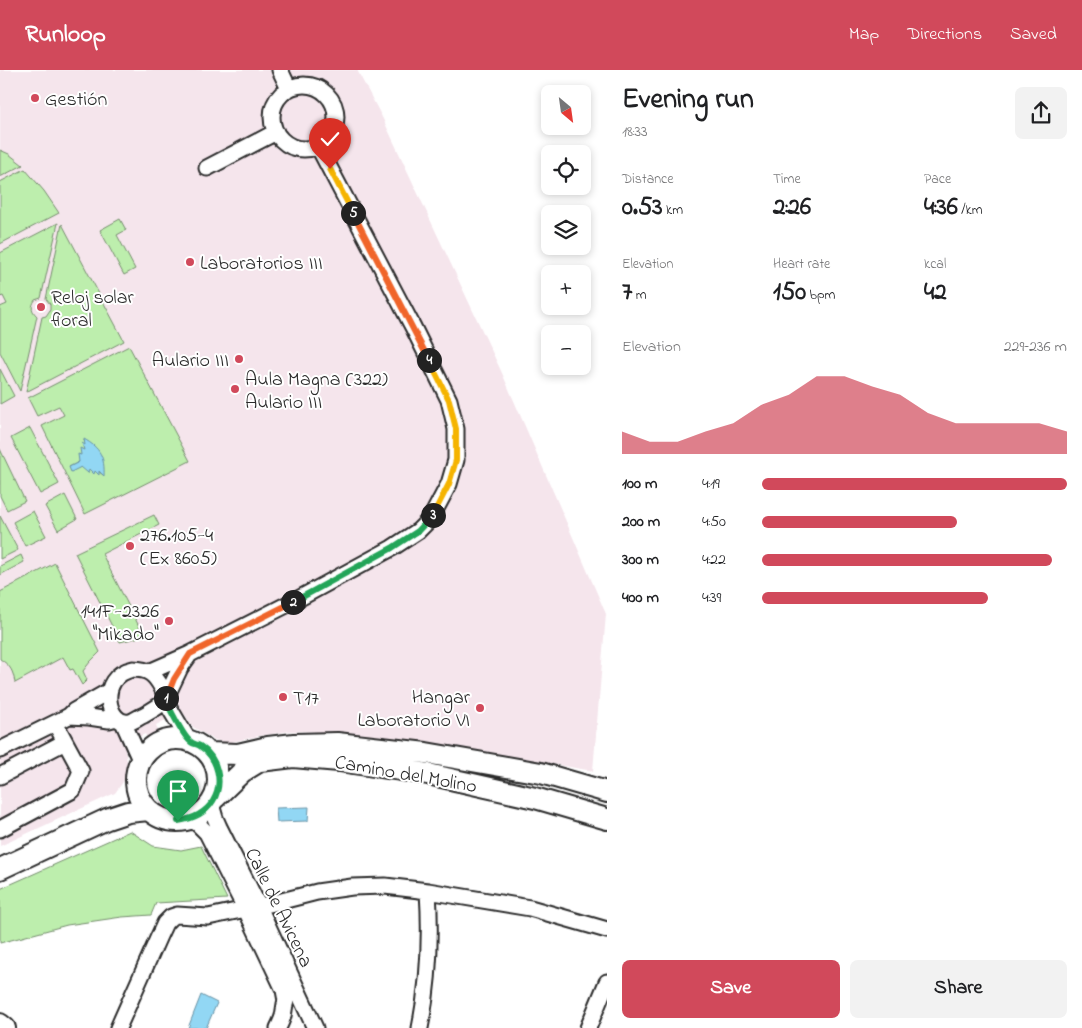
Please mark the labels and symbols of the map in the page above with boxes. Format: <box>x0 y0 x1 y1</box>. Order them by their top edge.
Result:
north arrow <box>541 85 591 135</box>
place label: Gestión <box>45 86 107 115</box>
marker: Gestión <box>29 92 41 104</box>
pin <box>309 118 351 169</box>
pin: 5 <box>340 200 366 226</box>
place label: Laboratorios III <box>200 250 323 279</box>
marker: Laboratorios III <box>184 256 196 268</box>
place label: Reloj solar floral <box>51 284 135 336</box>
marker: Reloj solar floral <box>35 301 47 313</box>
place label: Aulario III <box>152 347 229 376</box>
pin: 4 <box>416 348 442 372</box>
marker: Aulario III <box>233 353 245 365</box>
place label: Aula Magna (322) Aulario III <box>245 366 388 418</box>
marker: Aula Magna (322) Aulario III <box>229 383 241 395</box>
pin: 3 <box>420 502 446 528</box>
place label: 276.105-4 (Ex 8605) <box>140 522 217 574</box>
marker: 276.105-4 (Ex 8605) <box>124 540 136 552</box>
pin: 2 <box>280 590 306 614</box>
place label: 141F-2326 "Mikado" <box>81 598 159 650</box>
marker: 141F-2326 "Mikado" <box>163 615 175 627</box>
place label: Hangar Laboratorio VI <box>357 684 471 736</box>
place label: T17 <box>293 685 319 714</box>
pin: 1 <box>154 686 178 710</box>
marker: T17 <box>277 691 289 703</box>
marker: Hangar Laboratorio VI <box>474 702 486 714</box>
street label: Camino del Molino <box>332 749 479 802</box>
pin <box>157 770 199 821</box>
street label: Calle de Avicena <box>236 843 319 973</box>

